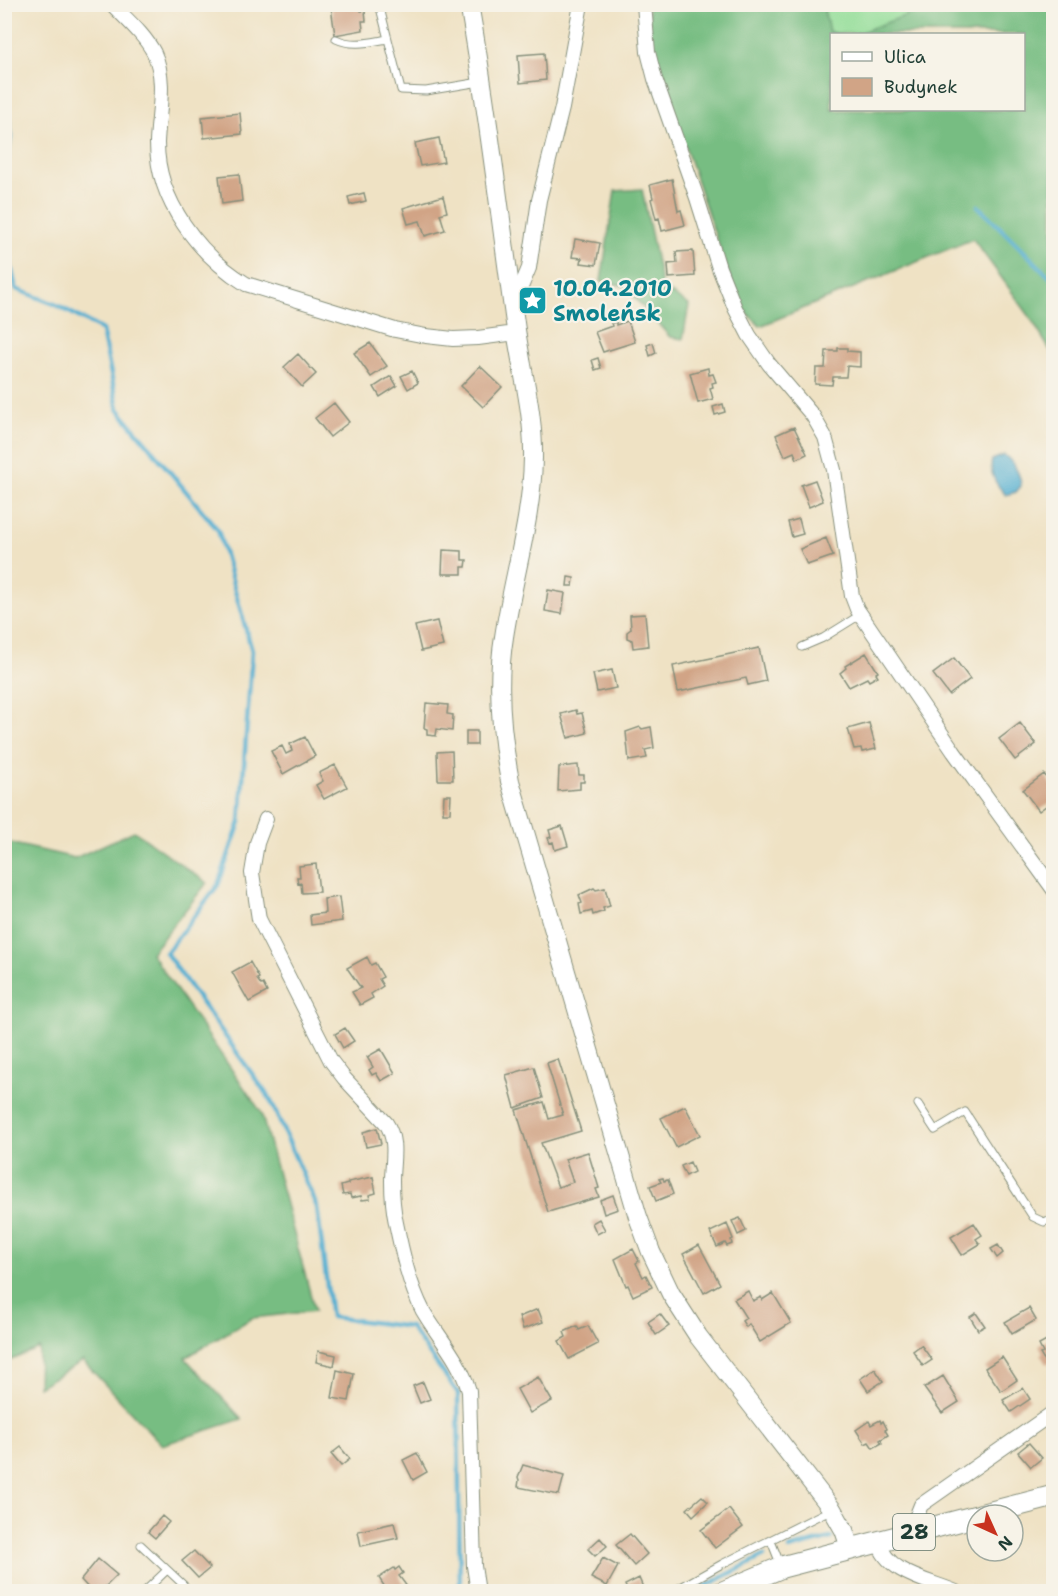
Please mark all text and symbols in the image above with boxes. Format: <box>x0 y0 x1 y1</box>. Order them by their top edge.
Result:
legend <box>830 33 1025 111</box>
text: Ulica <box>884 45 926 69</box>
text: Budynek <box>884 75 958 99</box>
place label: 10.04.2010 Smoleńsk <box>553 274 672 328</box>
place icon: 10.04.2010 Smoleńsk <box>516 285 548 317</box>
north arrow <box>965 1503 1025 1563</box>
road number: 28 <box>893 1514 935 1550</box>
text: N <box>993 1531 1017 1555</box>

